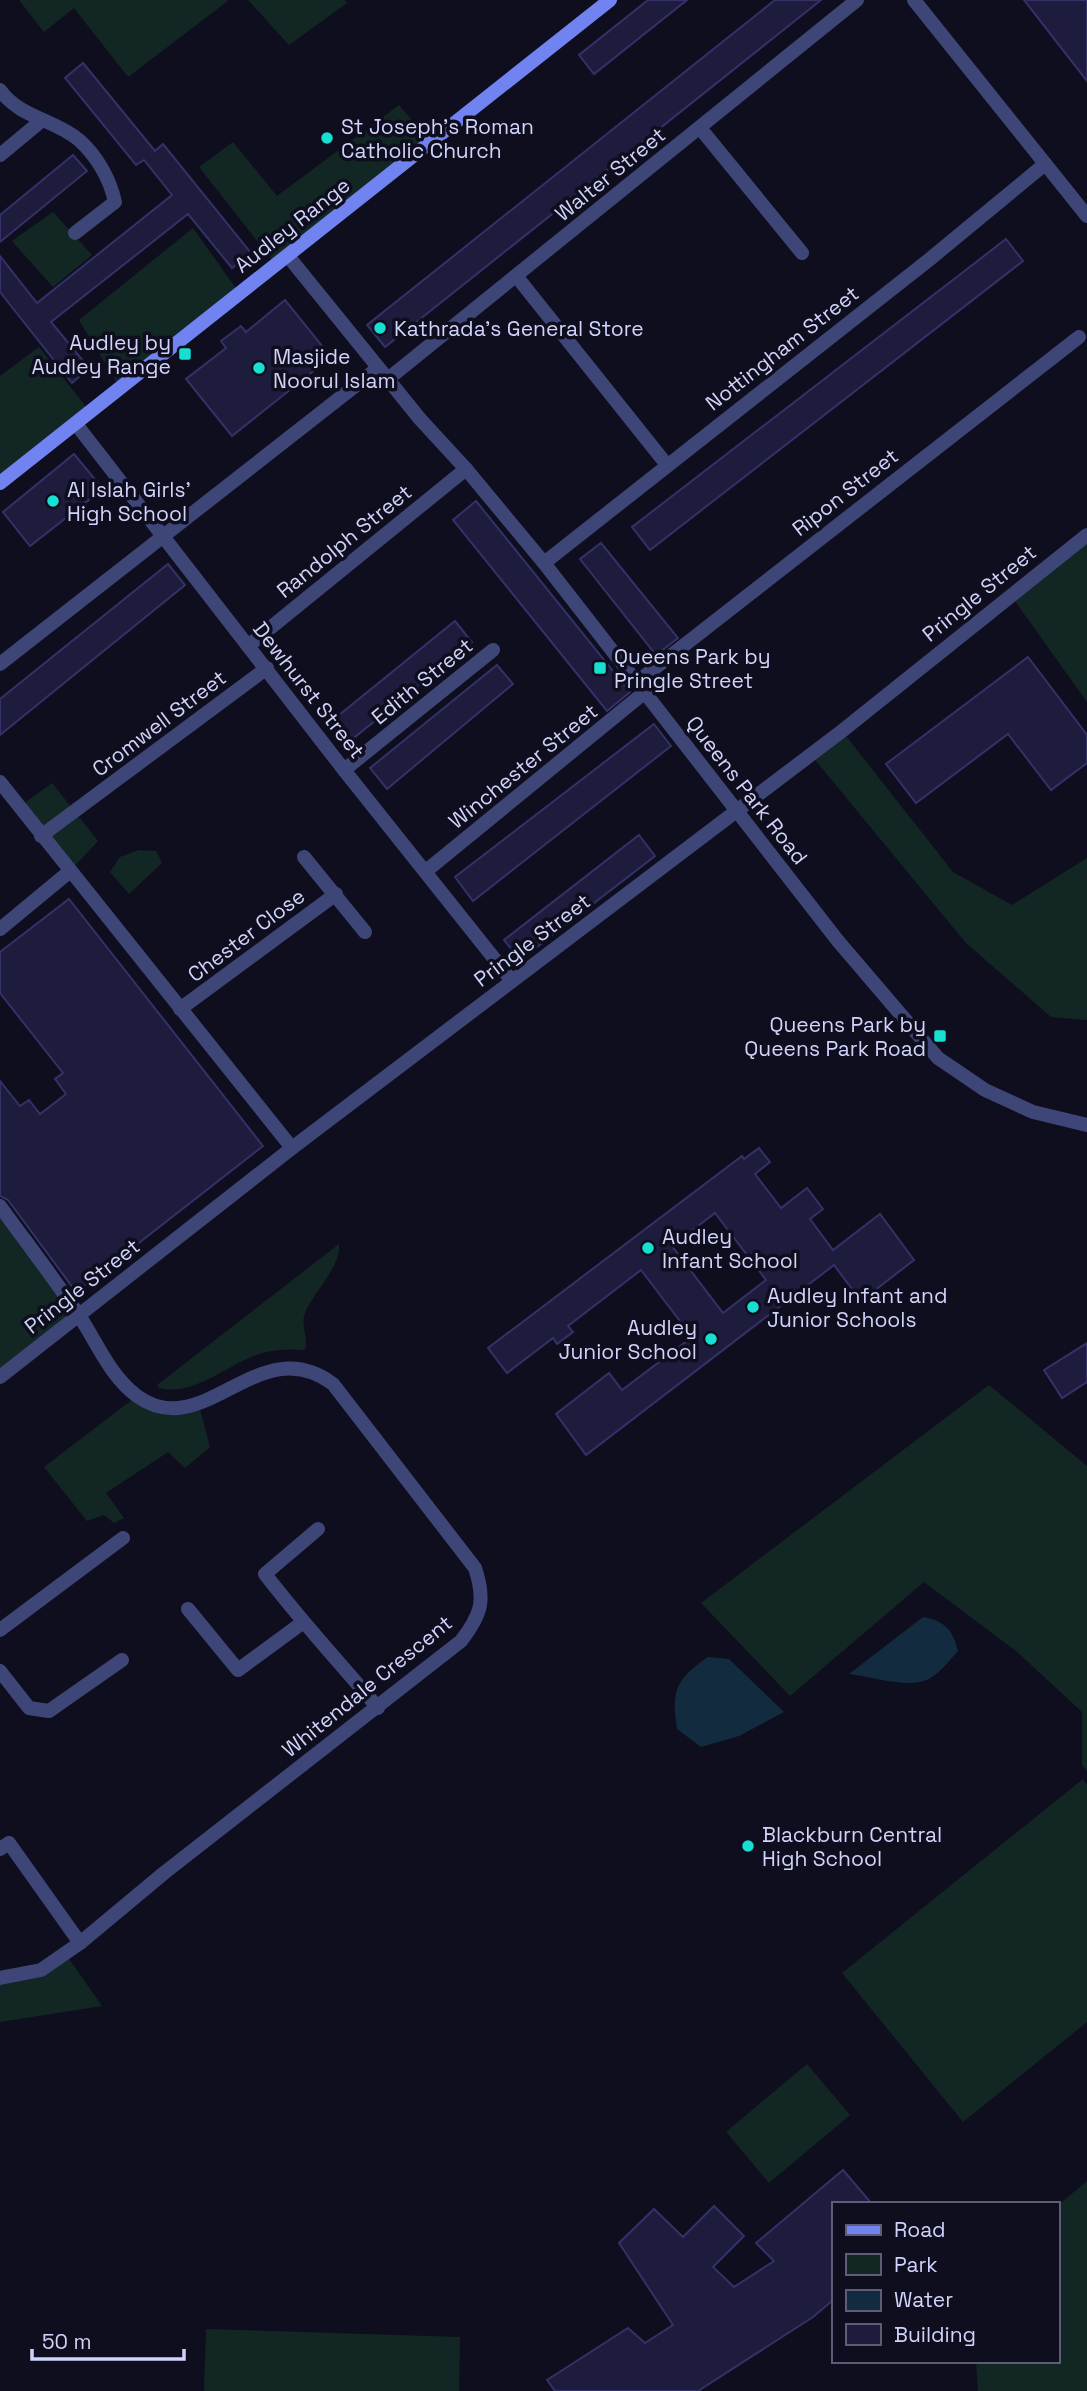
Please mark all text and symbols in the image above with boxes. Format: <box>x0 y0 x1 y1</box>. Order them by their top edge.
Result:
place label: St Joseph's Roman Catholic Church <box>341 113 534 164</box>
street label: Walter Street <box>549 121 671 227</box>
marker: St Joseph's Roman Catholic Church <box>319 130 335 146</box>
street label: Audley Range <box>229 171 355 279</box>
street label: Nottingham Street <box>700 280 864 416</box>
place label: Kathrada's General Store <box>394 315 644 342</box>
marker: Kathrada's General Store <box>372 320 388 336</box>
place label: Audley by Audley Range <box>31 329 171 380</box>
place label: Masjide Noorul Islam <box>273 343 396 394</box>
marker: Audley by Audley Range <box>177 346 193 362</box>
marker: Masjide Noorul Islam <box>251 360 267 376</box>
street label: Ripon Street <box>787 442 903 542</box>
place label: Al Islah Girls' High School <box>67 476 191 527</box>
street label: Randolph Street <box>271 478 417 604</box>
marker: Al Islah Girls' High School <box>45 493 61 509</box>
street label: Pringle Street <box>916 539 1042 647</box>
street label: Dewhurst Street <box>247 616 371 764</box>
street label: Edith Street <box>366 632 478 730</box>
place label: Queens Park by Pringle Street <box>614 643 771 694</box>
marker: Queens Park by Pringle Street <box>592 660 608 676</box>
street label: Cromwell Street <box>87 664 231 782</box>
street label: Winchester Street <box>443 698 603 834</box>
street label: Queens Park Road <box>680 710 814 870</box>
street label: Chester Close <box>182 882 310 988</box>
street label: Pringle Street <box>468 887 596 993</box>
place label: Queens Park by Queens Park Road <box>744 1011 926 1062</box>
marker: Queens Park by Queens Park Road <box>932 1028 948 1044</box>
place label: Audley Infant School <box>662 1223 798 1274</box>
street label: Pringle Street <box>19 1233 145 1339</box>
marker: Audley Infant School <box>640 1240 656 1256</box>
place label: Audley Infant and Junior Schools <box>767 1282 947 1333</box>
marker: Audley Infant and Junior Schools <box>745 1299 761 1315</box>
place label: Audley Junior School <box>559 1314 697 1365</box>
marker: Audley Junior School <box>703 1331 719 1347</box>
street label: Whitendale Crescent <box>276 1609 458 1763</box>
place label: Blackburn Central High School <box>762 1821 942 1872</box>
marker: Blackburn Central High School <box>740 1838 756 1854</box>
legend <box>832 2202 1059 2363</box>
text: Road <box>894 2216 946 2243</box>
text: Park <box>894 2251 938 2278</box>
text: Water <box>894 2286 953 2313</box>
scale bar <box>32 2318 184 2362</box>
text: Building <box>894 2321 976 2348</box>
text: 50 m <box>42 2328 92 2355</box>

